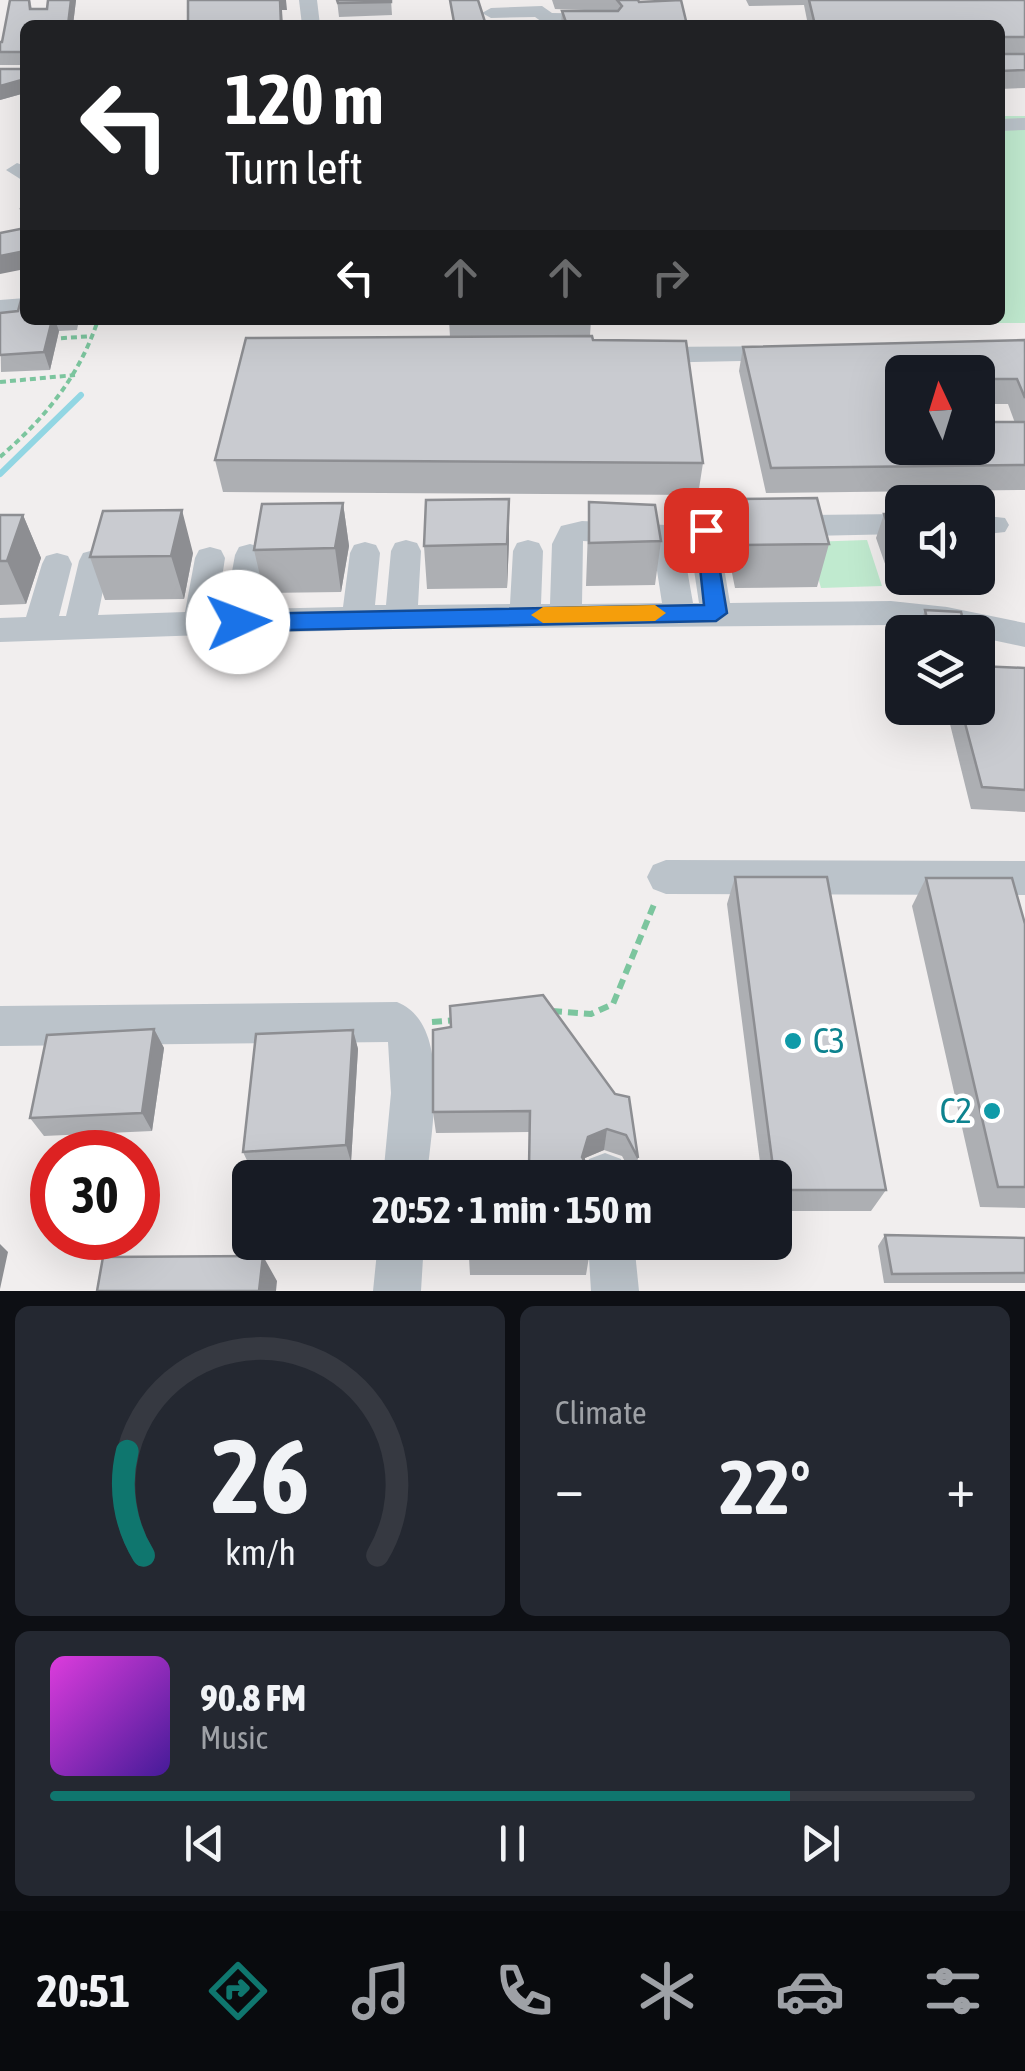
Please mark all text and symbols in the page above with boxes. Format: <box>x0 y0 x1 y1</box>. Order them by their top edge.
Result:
text: 120 m <box>225 59 384 139</box>
icon: left <box>60 60 190 190</box>
text: Turn left <box>225 142 363 194</box>
icon: left <box>328 250 383 305</box>
icon: ahead <box>433 250 488 305</box>
icon: ahead <box>538 250 593 305</box>
icon: right <box>643 250 698 305</box>
north arrow <box>885 355 995 465</box>
map controls <box>885 355 995 725</box>
button: sound <box>885 485 995 595</box>
pin <box>664 488 749 573</box>
icon: arrive <box>679 503 734 558</box>
position arrow <box>186 570 290 674</box>
button: layers <box>885 615 995 725</box>
place label: C3 <box>813 1020 845 1060</box>
marker: C3 <box>782 1030 804 1052</box>
place label: C2 <box>940 1090 972 1130</box>
marker: C2 <box>981 1100 1003 1122</box>
speed limit sign: 30 <box>30 1130 160 1260</box>
text: 20:52 · 1 min · 150 m <box>372 1188 652 1231</box>
text: Climate <box>555 1394 647 1431</box>
text: 26 <box>211 1416 309 1535</box>
text: 22° <box>719 1444 811 1530</box>
text: − <box>555 1456 584 1519</box>
text: + <box>946 1456 975 1519</box>
text: km/h <box>225 1532 295 1573</box>
text: 90.8 FM <box>200 1676 306 1719</box>
text: Music <box>200 1719 267 1756</box>
icon: previous <box>177 1816 232 1871</box>
icon: pause <box>485 1816 540 1871</box>
icon: next <box>793 1816 848 1871</box>
icon: directions <box>203 1956 273 2026</box>
icon: music <box>346 1956 416 2026</box>
icon: phone <box>489 1956 559 2026</box>
icon: climate <box>632 1956 702 2026</box>
icon: car <box>775 1956 845 2026</box>
icon: filters <box>918 1956 988 2026</box>
text: 20:51 <box>37 1965 130 2017</box>

